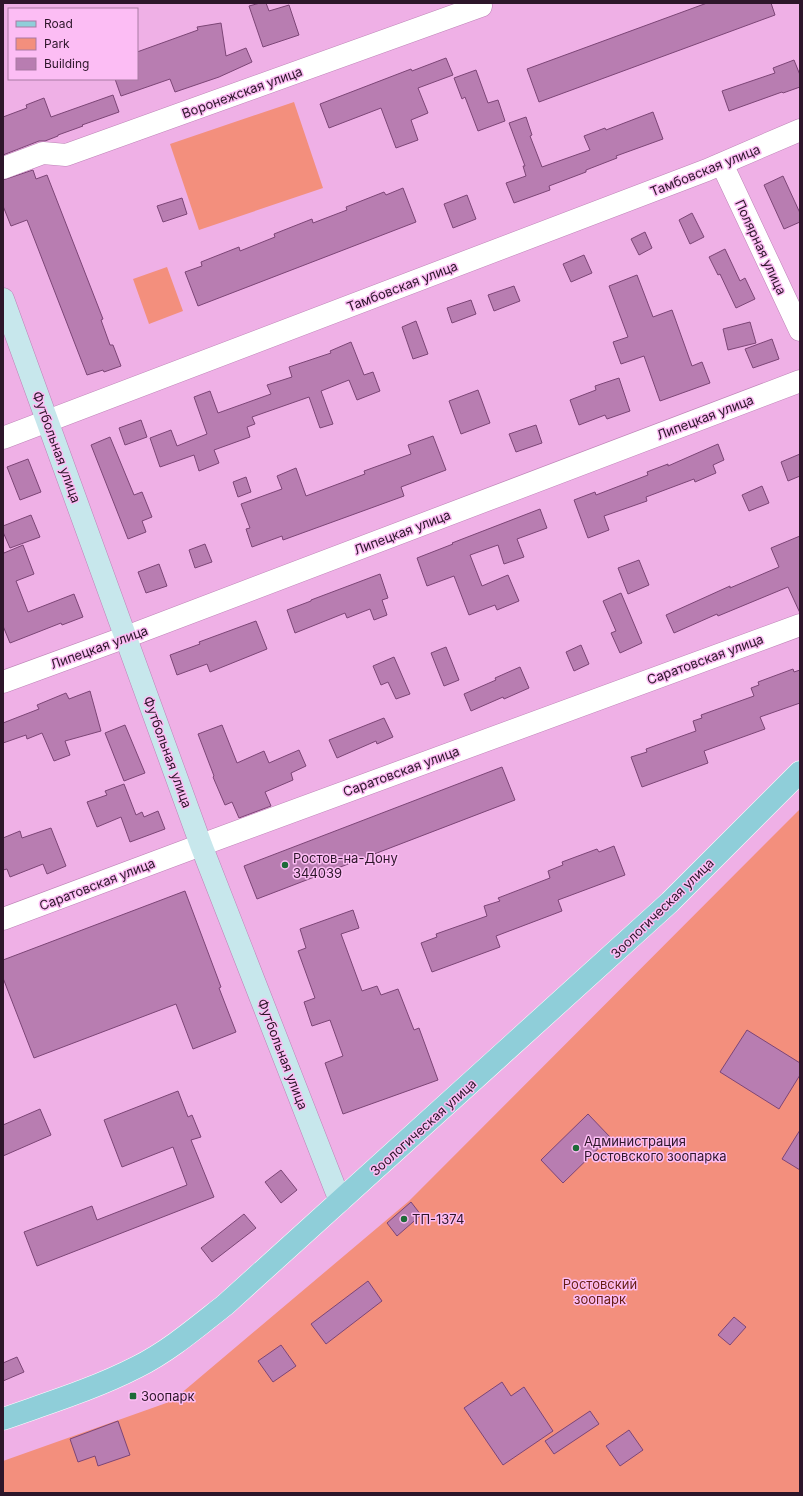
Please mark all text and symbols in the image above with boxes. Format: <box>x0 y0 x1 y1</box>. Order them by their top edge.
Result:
legend <box>8 8 138 80</box>
text: Road <box>44 16 73 31</box>
text: Park <box>44 36 70 51</box>
text: Building <box>44 56 89 71</box>
street label: Воронежская улица <box>180 63 304 121</box>
street label: Тамбовская улица <box>648 141 762 199</box>
street label: Полярная улица <box>732 197 790 297</box>
street label: Тамбовская улица <box>344 258 460 314</box>
street label: Футбольная улица <box>29 389 85 505</box>
street label: Липецкая улица <box>654 391 756 443</box>
street label: Липецкая улица <box>351 506 453 558</box>
street label: Липецкая улица <box>48 622 150 672</box>
street label: Саратовская улица <box>645 630 765 688</box>
street label: Футбольная улица <box>140 694 196 810</box>
street label: Саратовская улица <box>341 742 461 800</box>
place label: Ростов-на-Дону 344039 <box>293 850 398 881</box>
street label: Саратовская улица <box>37 855 157 913</box>
street label: Зоологическая улица <box>607 855 717 961</box>
marker: Ростов-на-Дону 344039 <box>280 860 290 870</box>
street label: Футбольная улица <box>255 996 311 1112</box>
street label: Зоологическая улица <box>367 1075 479 1179</box>
place label: Администрация Ростовского зоопарка <box>584 1133 727 1164</box>
marker: Администрация Ростовского зоопарка <box>571 1143 581 1153</box>
place label: ТП-1374 <box>412 1211 464 1227</box>
marker: ТП-1374 <box>399 1214 409 1224</box>
park label: Ростовский зоопарк <box>563 1276 637 1307</box>
place label: Зоопарк <box>141 1388 195 1404</box>
marker: Зоопарк <box>128 1391 138 1401</box>

